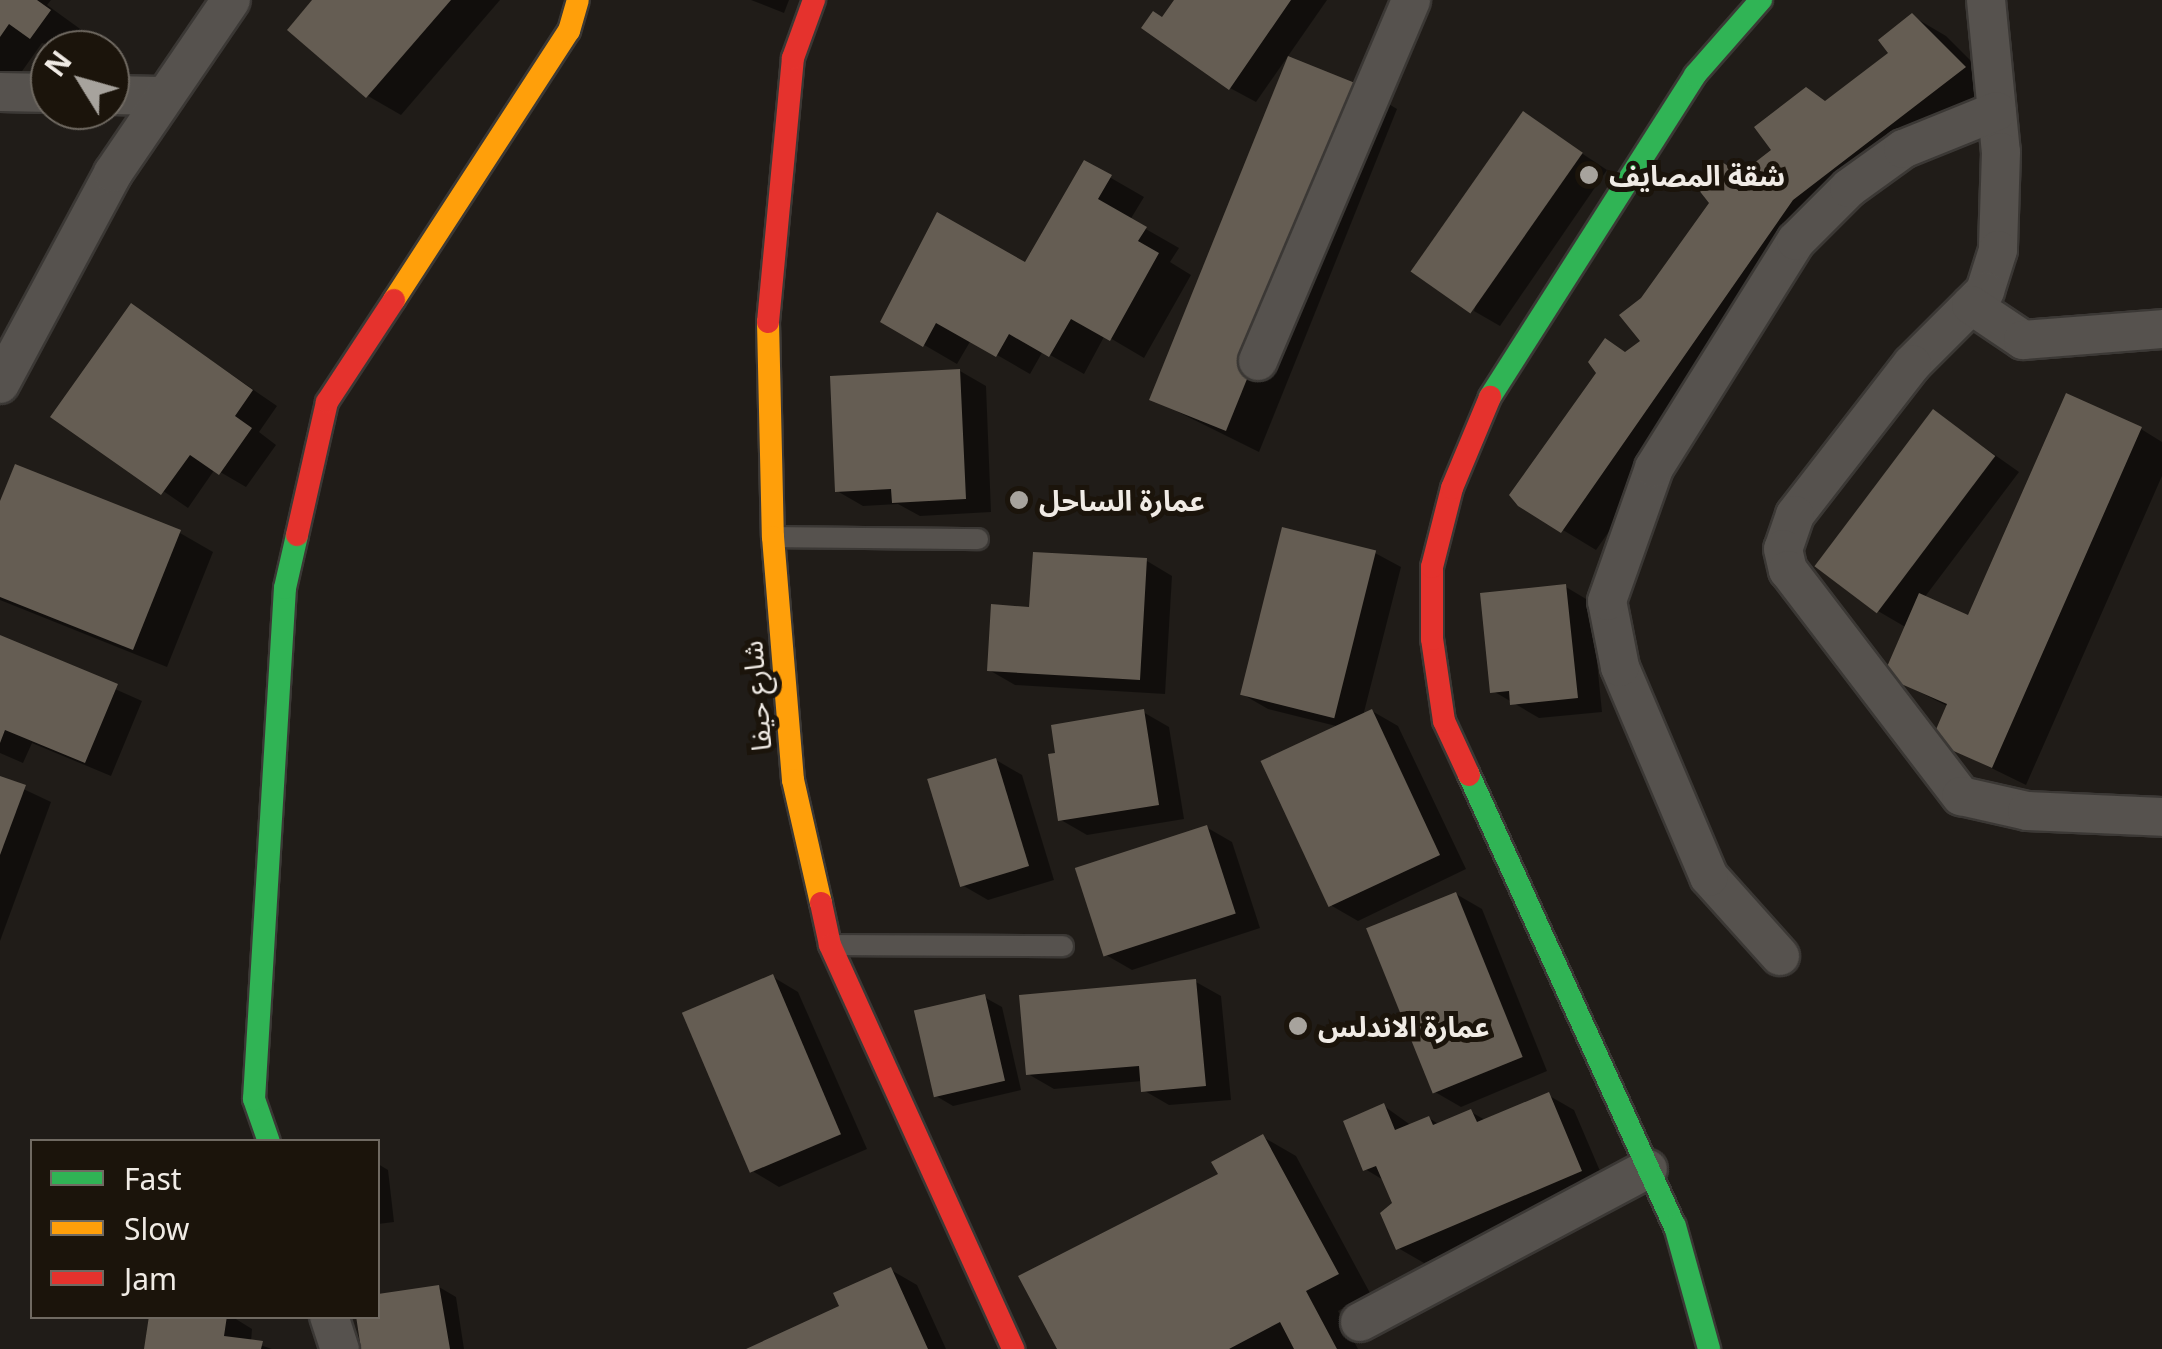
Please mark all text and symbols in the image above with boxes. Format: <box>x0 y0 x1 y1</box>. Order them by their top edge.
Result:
north arrow <box>30 30 130 130</box>
text: N <box>36 43 80 84</box>
place label: شقة المصايف <box>1609 158 1785 192</box>
marker: شقة المصايف <box>1578 164 1600 186</box>
place label: عمارة الساحل <box>1039 483 1205 517</box>
marker: عمارة الساحل <box>1008 489 1030 511</box>
street label: شارع حيفا <box>734 639 778 753</box>
place label: عمارة الاندلس <box>1318 1009 1490 1043</box>
marker: عمارة الاندلس <box>1287 1015 1309 1037</box>
legend <box>30 1139 380 1319</box>
text: Fast <box>124 1158 182 1199</box>
text: Slow <box>124 1208 189 1249</box>
text: Jam <box>124 1258 177 1299</box>

